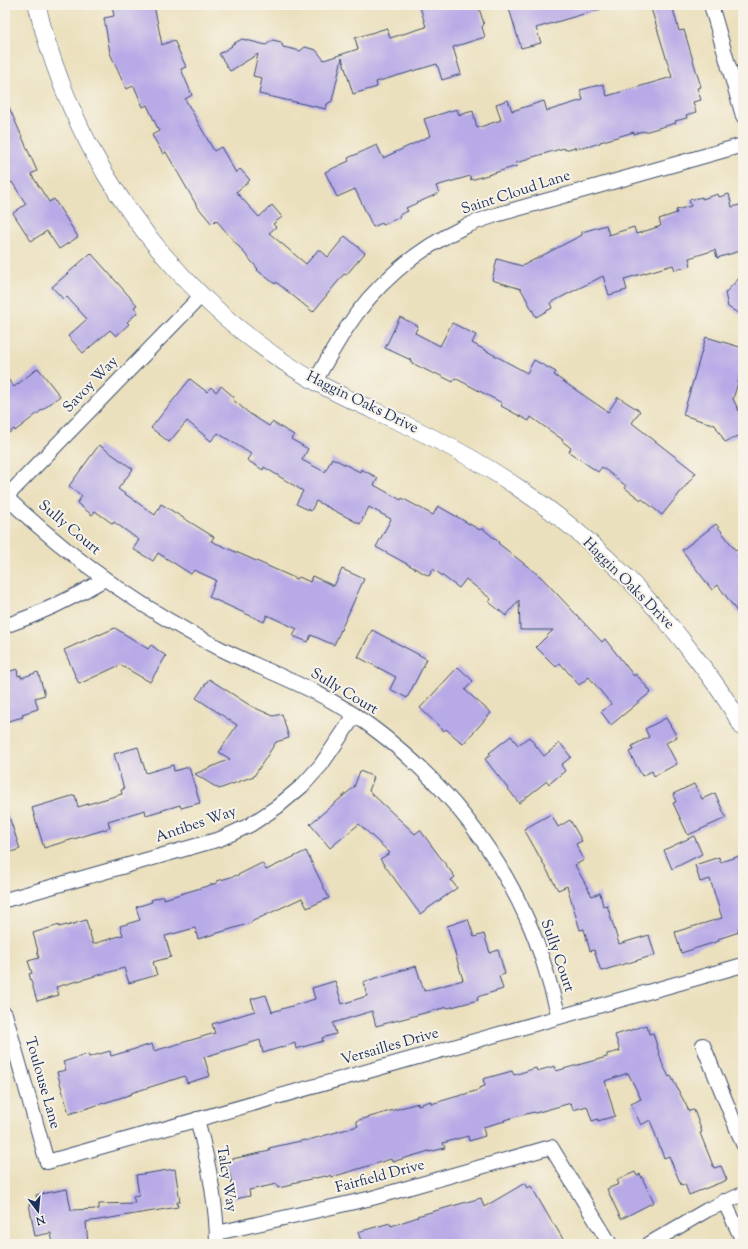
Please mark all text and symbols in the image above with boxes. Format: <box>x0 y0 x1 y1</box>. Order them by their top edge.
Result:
street label: Saint Cloud Lane <box>459 165 573 221</box>
street label: Savoy Way <box>59 352 124 418</box>
street label: Haggin Oaks Drive <box>302 367 422 439</box>
street label: Sully Court <box>33 496 105 560</box>
street label: Haggin Oaks Drive <box>577 533 679 635</box>
street label: Sully Court <box>306 663 382 721</box>
street label: Antibes Way <box>153 801 240 849</box>
street label: Sully Court <box>535 917 579 995</box>
street label: Versailles Drive <box>339 1023 441 1071</box>
street label: Toulouse Lane <box>19 1035 65 1131</box>
street label: Talcy Way <box>210 1144 242 1214</box>
street label: Fairfield Drive <box>333 1155 427 1199</box>
north arrow <box>18 1191 58 1231</box>
text: N <box>34 1210 48 1229</box>

